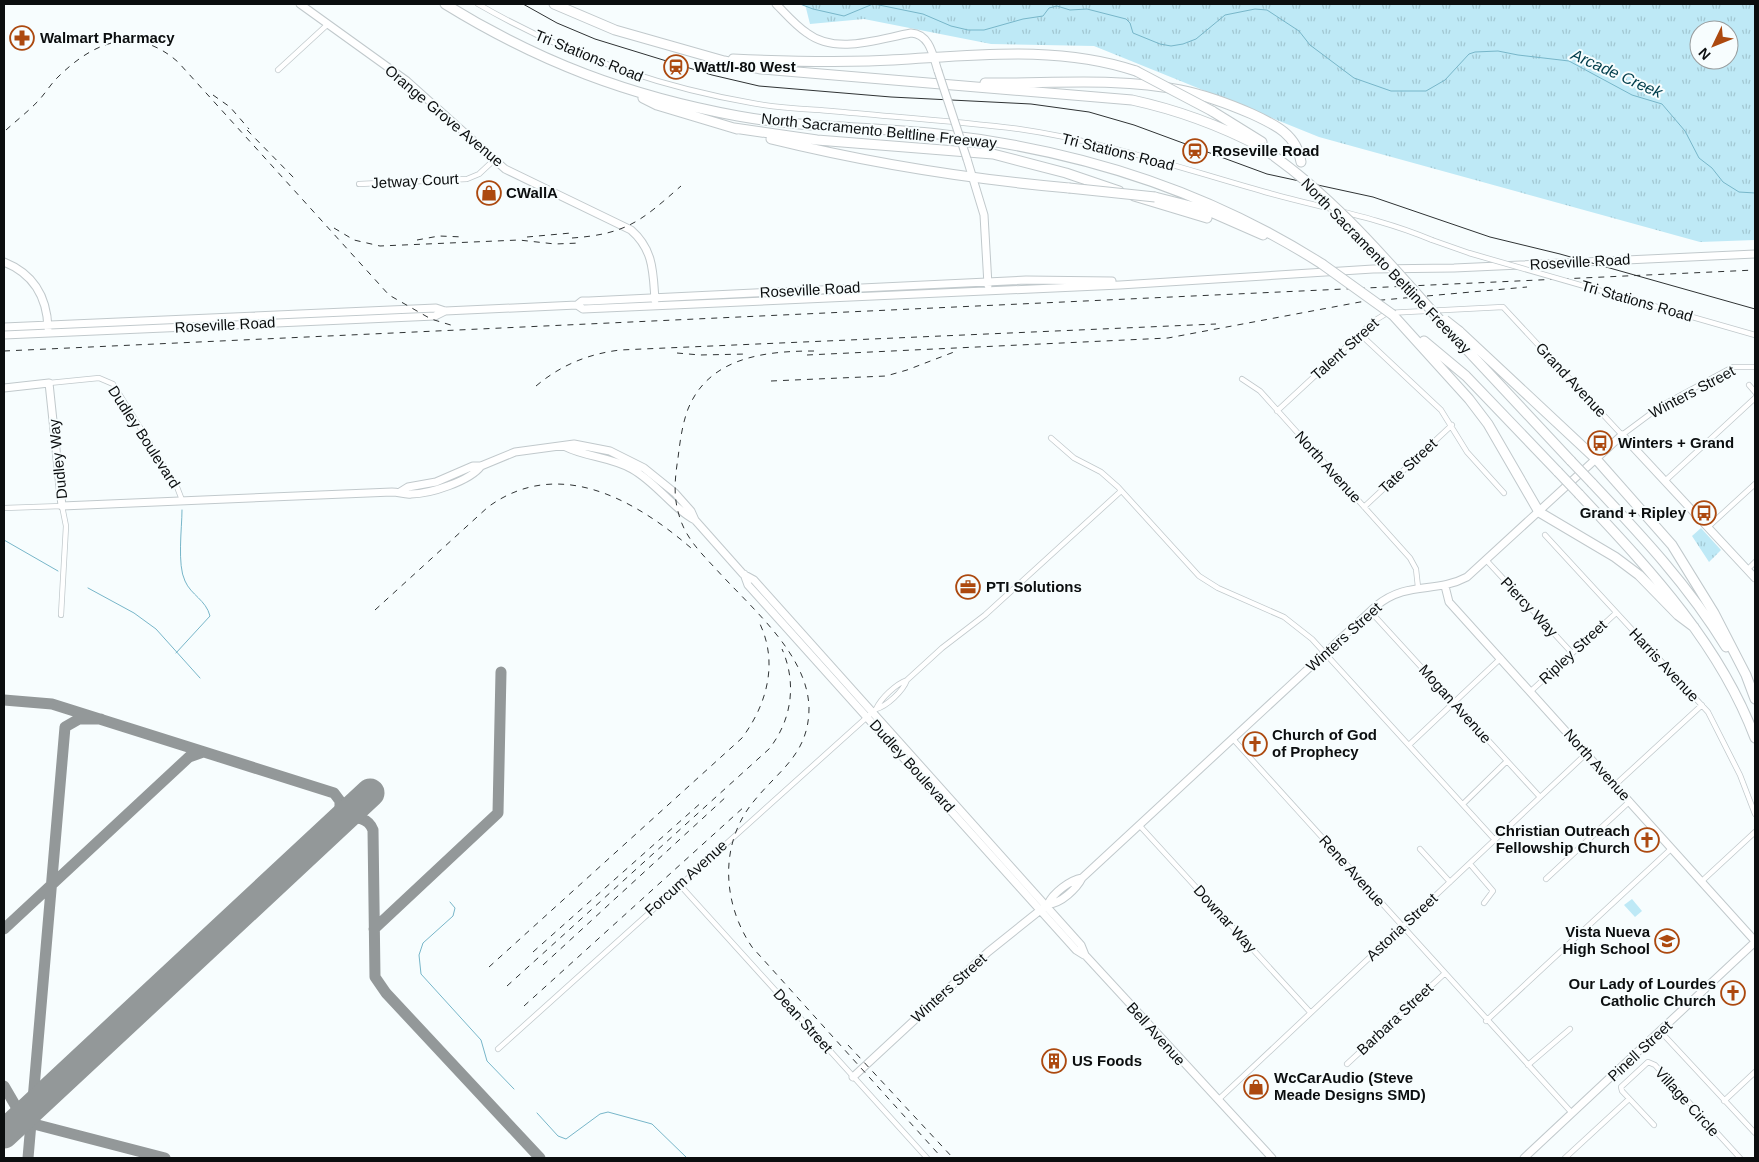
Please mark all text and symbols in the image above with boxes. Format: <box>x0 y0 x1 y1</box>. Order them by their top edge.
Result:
north arrow <box>1689 20 1739 70</box>
pharmacy icon: Walmart Pharmacy <box>9 25 35 51</box>
street label: Tri Stations Road <box>533 26 646 85</box>
place label: Walmart Pharmacy <box>40 29 175 46</box>
water label: Arcade Creek <box>1568 45 1666 102</box>
text: N <box>1695 45 1714 63</box>
station icon: Watt/I-80 West <box>663 54 689 80</box>
place label: Watt/I-80 West <box>694 58 796 75</box>
street label: Orange Grove Avenue <box>382 61 507 170</box>
street label: North Sacramento Beltline Freeway <box>760 110 998 151</box>
street label: Tri Stations Road <box>1060 129 1176 174</box>
station icon: Roseville Road <box>1182 138 1208 164</box>
place label: Roseville Road <box>1212 142 1320 159</box>
street label: Jetway Court <box>371 170 460 191</box>
street label: North Sacramento Beltline Freeway <box>1298 175 1475 357</box>
shop icon: CWallA <box>476 180 502 206</box>
place label: CWallA <box>506 184 558 201</box>
street label: Roseville Road <box>1529 250 1631 273</box>
street label: Tri Stations Road <box>1579 276 1695 325</box>
street label: Roseville Road <box>759 278 861 301</box>
street label: Roseville Road <box>174 313 276 336</box>
street label: Talent Street <box>1308 314 1382 383</box>
street label: Grand Avenue <box>1533 339 1610 420</box>
street label: Winters Street <box>1646 361 1738 421</box>
street label: Dudley Boulevard <box>105 382 184 491</box>
street label: Dudley Way <box>45 418 70 500</box>
street label: North Avenue <box>1292 427 1365 506</box>
bus stop icon: Winters + Grand <box>1587 430 1613 456</box>
street label: Tate Street <box>1375 434 1441 497</box>
place label: Winters + Grand <box>1618 434 1734 451</box>
bus stop icon: Grand + Ripley <box>1691 500 1717 526</box>
place label: Grand + Ripley <box>1580 504 1687 521</box>
street label: Piercy Way <box>1497 573 1562 640</box>
office icon: PTI Solutions <box>955 574 981 600</box>
place label: PTI Solutions <box>986 578 1082 595</box>
street label: Winters Street <box>1303 598 1385 675</box>
street label: Ripley Street <box>1535 616 1610 687</box>
street label: Harris Avenue <box>1626 625 1703 705</box>
street label: Mogan Avenue <box>1416 661 1495 746</box>
street label: Dudley Boulevard <box>866 716 958 815</box>
street label: North Avenue <box>1561 725 1634 804</box>
place label: Church of God of Prophecy <box>1272 726 1377 760</box>
church icon: Church of God of Prophecy <box>1242 731 1268 757</box>
place label: Christian Outreach Fellowship Church <box>1495 822 1630 856</box>
church icon: Christian Outreach Fellowship Church <box>1634 827 1660 853</box>
street label: Rene Avenue <box>1316 832 1389 910</box>
street label: Forcum Avenue <box>641 836 730 919</box>
street label: Downar Way <box>1191 881 1261 956</box>
street label: Astoria Street <box>1363 889 1441 964</box>
place label: Vista Nueva High School <box>1563 923 1651 957</box>
school or university icon: Vista Nueva High School <box>1654 928 1680 954</box>
street label: Winters Street <box>908 949 990 1026</box>
place label: Our Lady of Lourdes Catholic Church <box>1568 975 1716 1009</box>
street label: Barbara Street <box>1353 979 1437 1058</box>
church icon: Our Lady of Lourdes Catholic Church <box>1720 980 1746 1006</box>
street label: Dean Street <box>770 985 837 1057</box>
street label: Bell Avenue <box>1124 999 1189 1069</box>
street label: Pinell Street <box>1604 1016 1676 1084</box>
building icon: US Foods <box>1041 1048 1067 1074</box>
place label: US Foods <box>1072 1052 1142 1069</box>
street label: Village Circle <box>1652 1064 1723 1140</box>
place label: WcCarAudio (Steve Meade Designs SMD) <box>1274 1069 1426 1103</box>
shop icon: WcCarAudio (Steve Meade Designs SMD) <box>1243 1074 1269 1100</box>

